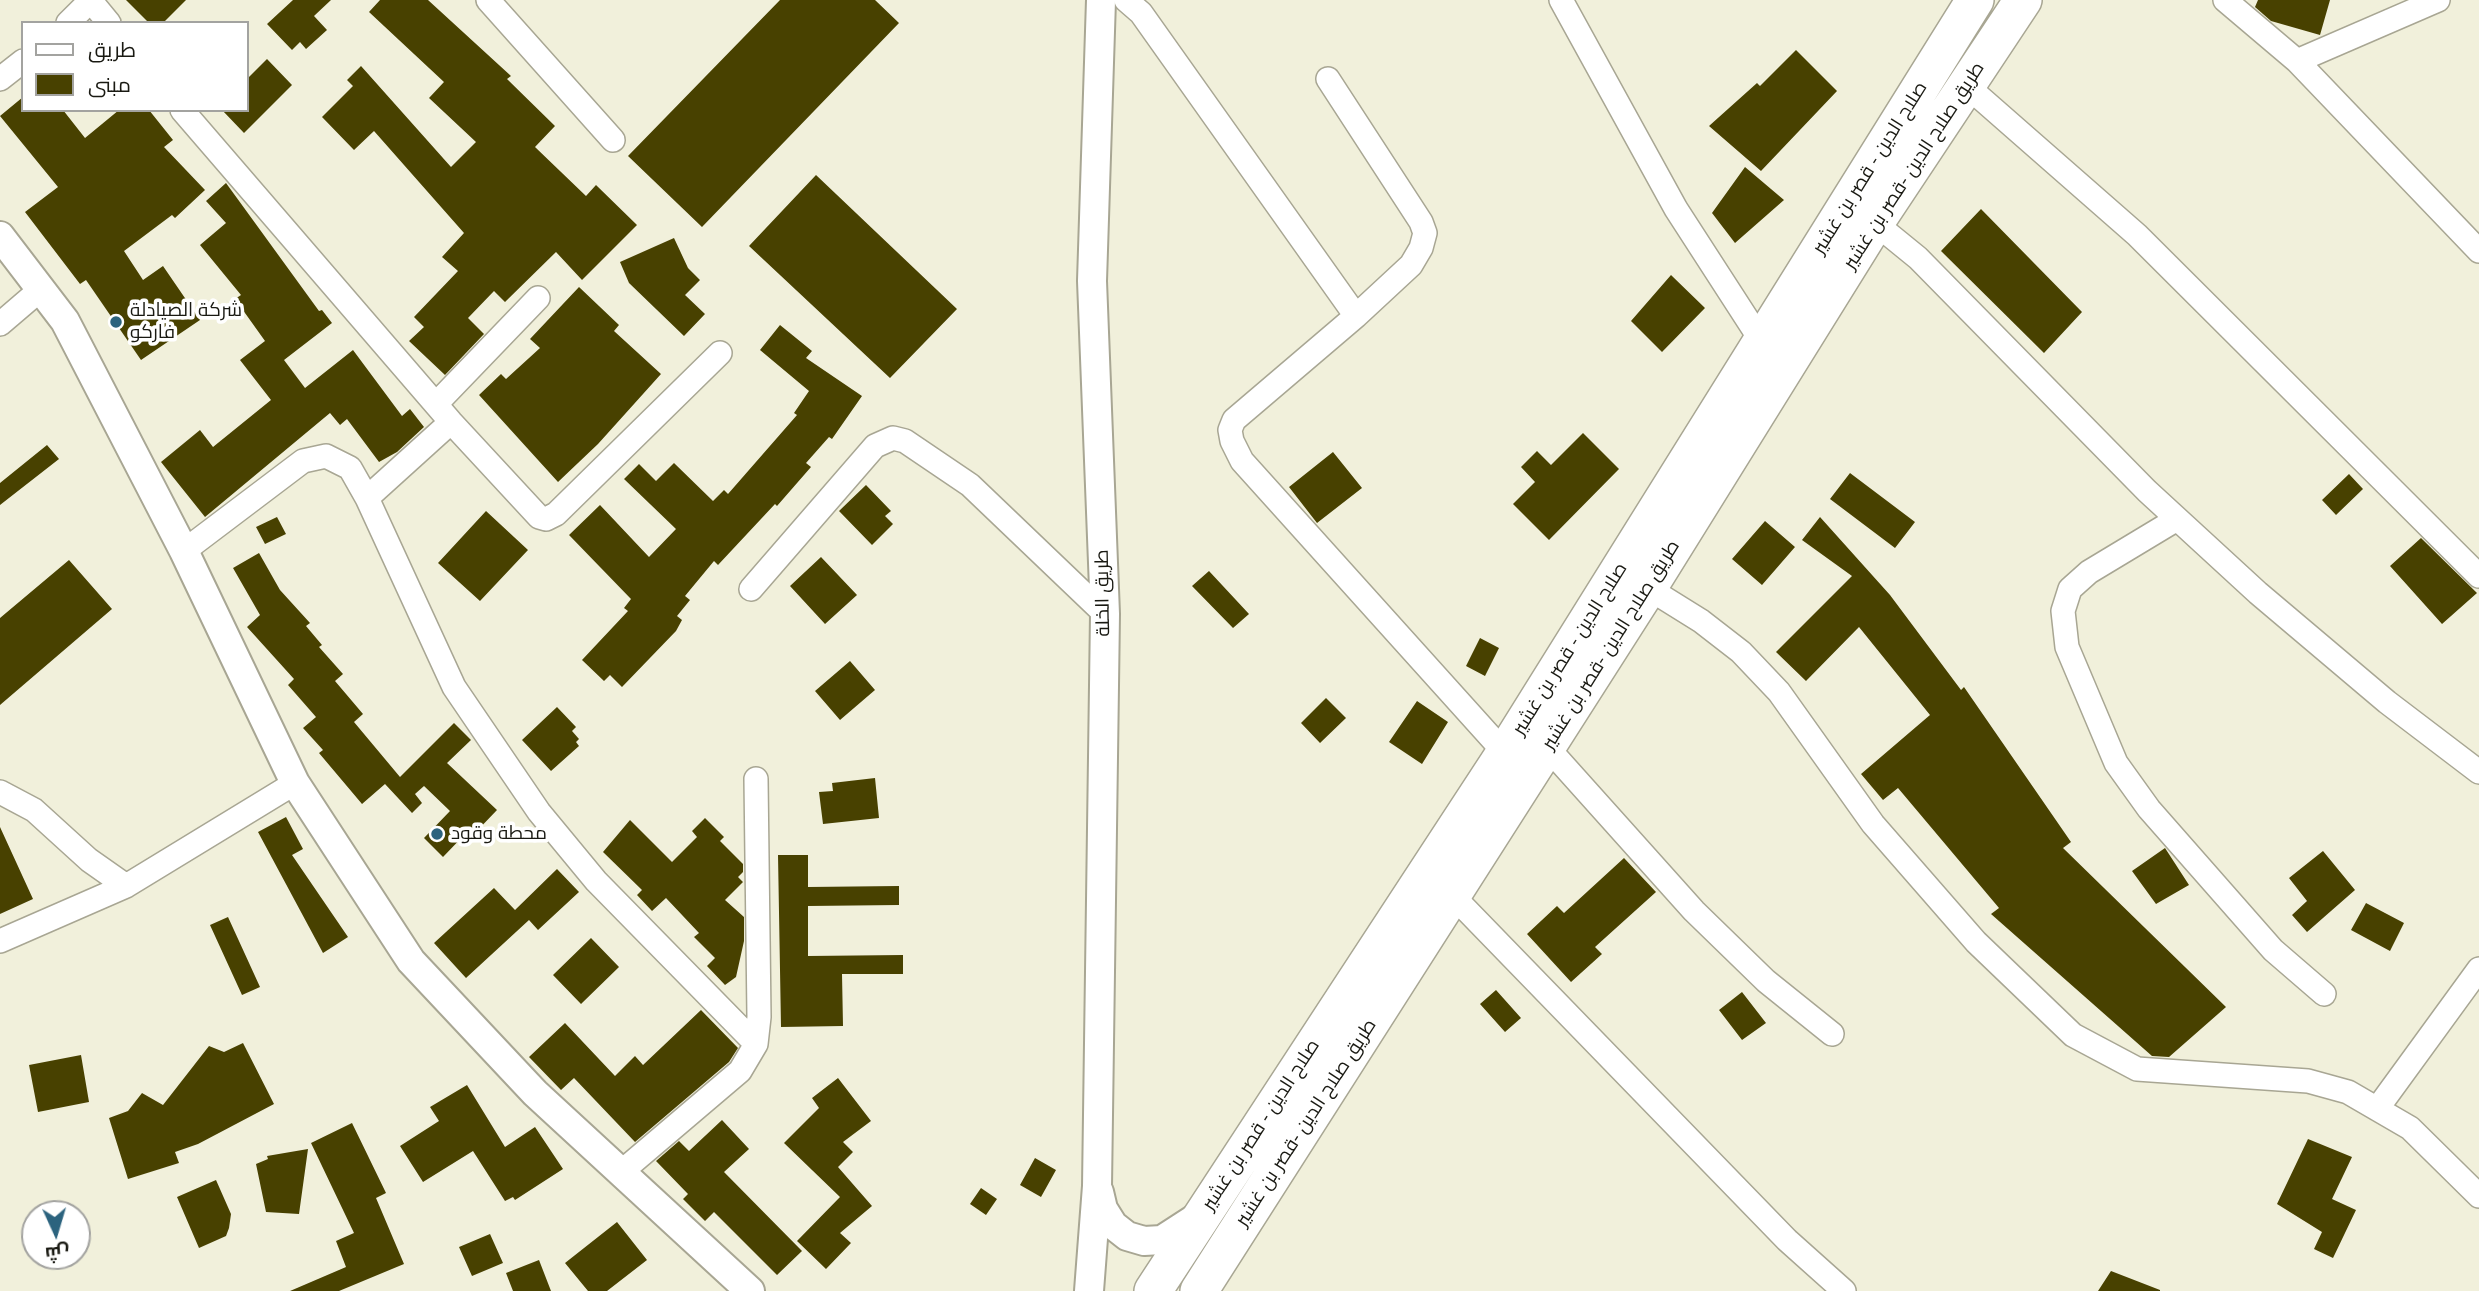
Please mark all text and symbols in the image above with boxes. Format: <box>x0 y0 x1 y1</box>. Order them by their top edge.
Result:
legend <box>21 21 248 112</box>
text: طريق <box>88 35 136 63</box>
street label: طريق صلاح الدين -قصر بن غشير <box>1838 58 1990 274</box>
text: مبنى <box>88 70 131 98</box>
street label: صلاح الدين - قصر بن غشير <box>1808 78 1932 258</box>
place label: شركة الصيادلة فاركو <box>130 300 242 344</box>
marker: شركة الصيادلة فاركو <box>108 314 124 330</box>
street label: طريق صلاح الدين -قصر بن غشير <box>1537 536 1685 754</box>
street label: طريق الخلة <box>1091 549 1115 637</box>
street label: صلاح الدين - قصر بن غشير <box>1508 559 1632 739</box>
place label: محطة وقود <box>451 823 547 845</box>
marker: محطة وقود <box>429 826 445 842</box>
street label: طريق صلاح الدين -قصر بن غشير <box>1230 1015 1382 1231</box>
street label: صلاح الدين - قصر بن غشير <box>1197 1035 1325 1215</box>
north arrow <box>21 1200 91 1270</box>
text: ش <box>44 1240 70 1268</box>

